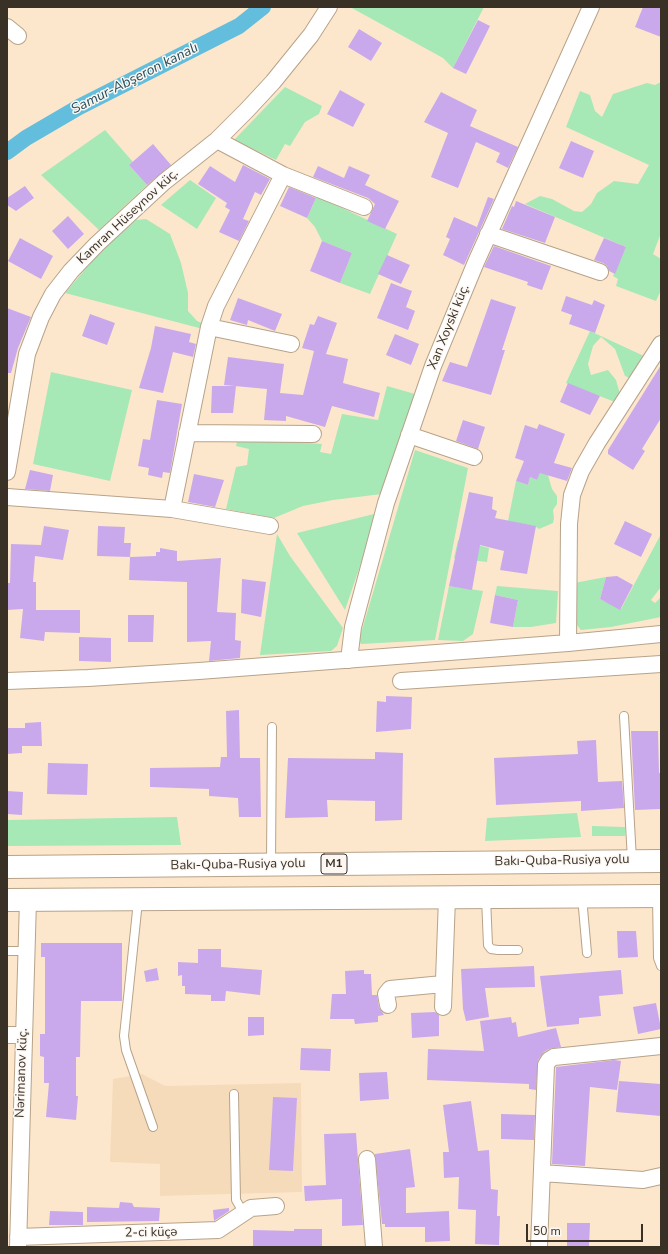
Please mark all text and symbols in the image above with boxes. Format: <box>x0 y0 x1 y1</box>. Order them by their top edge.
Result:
water label: Samur-Abşeron kanalı <box>69 40 201 118</box>
street label: Kamran Hüseynov küç. <box>74 166 182 268</box>
street label: Xan Xoyski küç. <box>425 282 473 372</box>
street label: Bakı-Quba-Rusiya yolu <box>494 852 630 870</box>
road number: M1 <box>321 854 347 874</box>
street label: Bakı-Quba-Rusiya yolu <box>170 856 306 874</box>
street label: Nərimanov küç. <box>13 1028 31 1118</box>
scale bar <box>528 1216 645 1242</box>
text: 50 m <box>533 1223 561 1239</box>
street label: 2-ci küçə <box>125 1225 177 1241</box>

